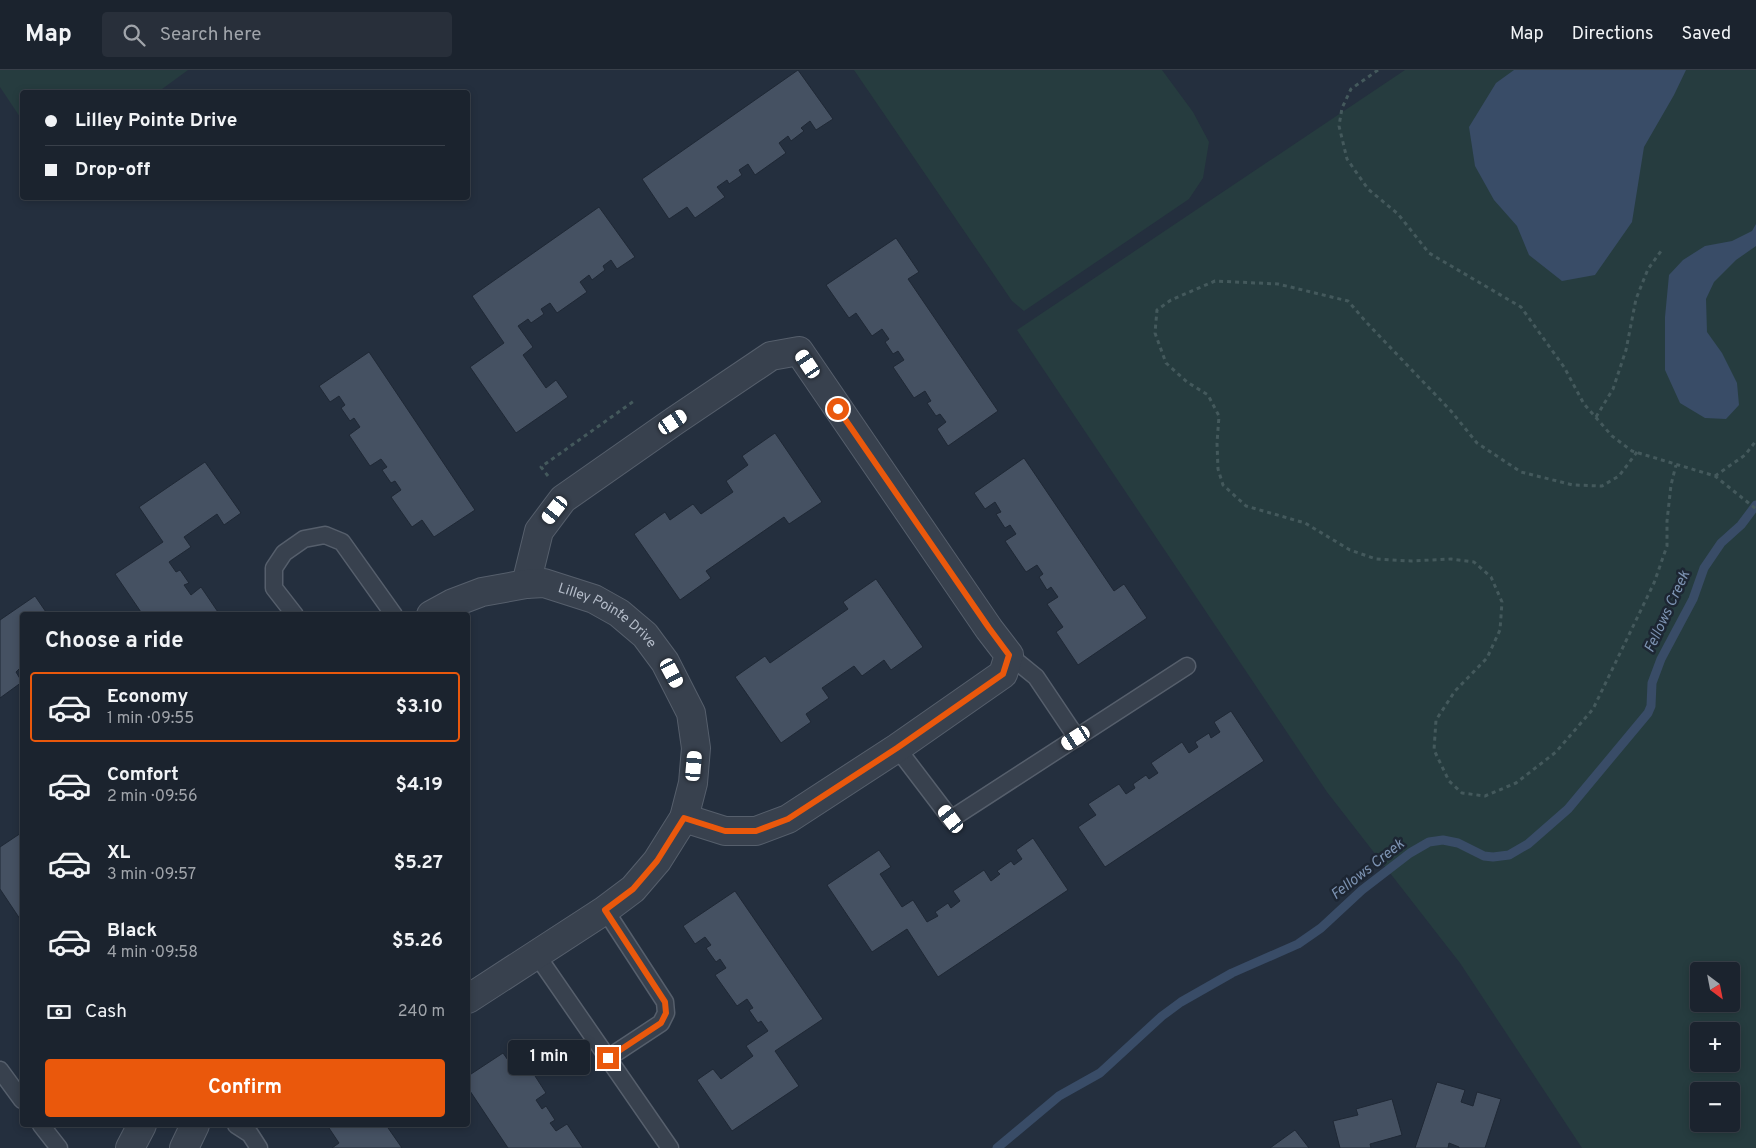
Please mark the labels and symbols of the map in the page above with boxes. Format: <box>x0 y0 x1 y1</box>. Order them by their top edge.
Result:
car <box>793 347 822 381</box>
route start <box>827 398 849 420</box>
car <box>656 407 689 437</box>
car <box>539 494 570 526</box>
water label: Fellows Creek <box>1641 568 1695 656</box>
street label: Lilley Pointe Drive <box>556 580 660 651</box>
car <box>658 656 685 690</box>
car <box>1059 724 1092 752</box>
car <box>685 750 702 782</box>
car <box>935 803 966 835</box>
water label: Fellows Creek <box>1327 835 1409 905</box>
north arrow <box>1690 962 1740 1012</box>
callout: 1 min <box>508 1040 590 1076</box>
route end <box>597 1047 619 1069</box>

